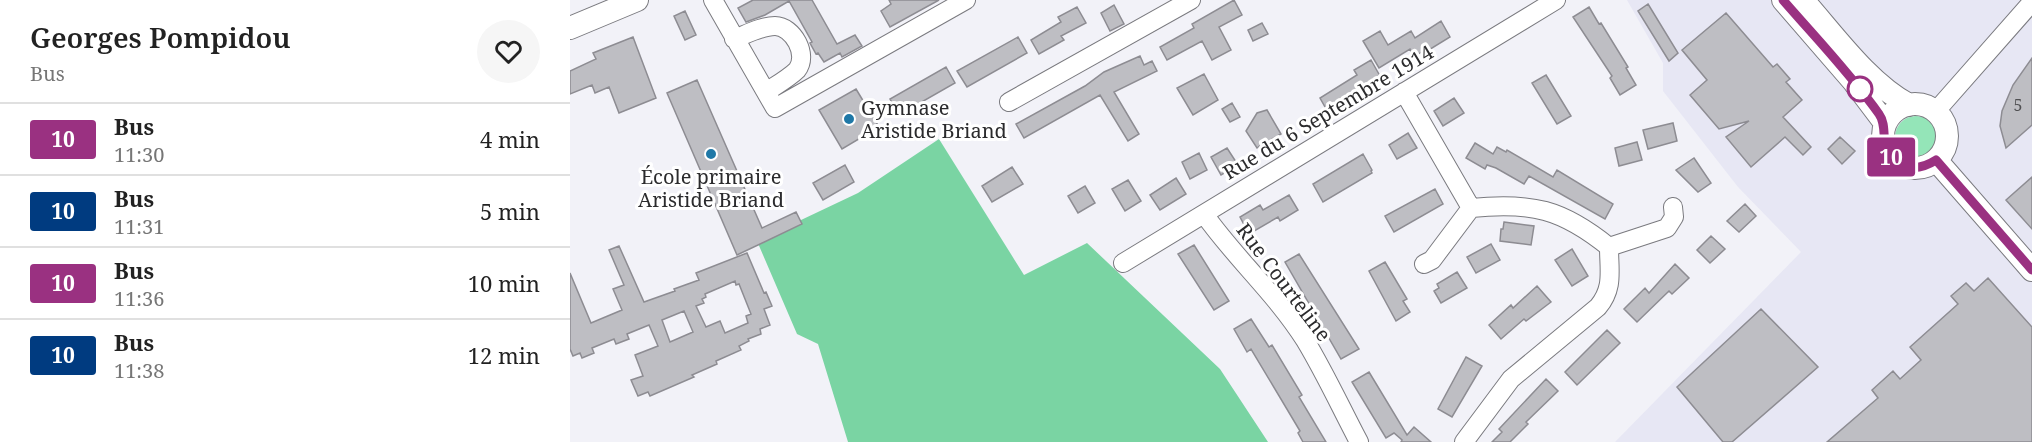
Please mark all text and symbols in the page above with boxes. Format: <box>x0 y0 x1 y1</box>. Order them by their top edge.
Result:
text: Georges Pompidou <box>30 18 291 56</box>
button: heart <box>477 20 540 83</box>
street label: Rue du 6 Septembre 1914 <box>1218 38 1438 186</box>
text: Bus <box>30 60 65 87</box>
unlabelled marker <box>1847 76 1873 102</box>
place label: Gymnase Aristide Briand <box>861 94 1007 144</box>
house number: 5 <box>2014 94 2022 116</box>
text: Bus <box>114 111 154 141</box>
marker: Gymnase Aristide Briand <box>842 112 856 126</box>
text: 4 min <box>480 124 540 154</box>
text: 10 <box>51 125 75 153</box>
line badge: 10 <box>1864 138 1918 176</box>
text: 11:30 <box>114 141 164 168</box>
text: 10 <box>1879 143 1903 171</box>
marker: École primaire Aristide Briand <box>704 147 718 161</box>
place label: École primaire Aristide Briand <box>638 163 784 213</box>
text: Bus <box>114 183 154 213</box>
text: 5 min <box>480 196 540 226</box>
text: 10 <box>51 197 75 225</box>
text: 11:31 <box>114 213 164 240</box>
street label: Rue Courteline <box>1231 217 1337 347</box>
text: Bus <box>114 255 154 285</box>
text: 10 min <box>468 268 540 298</box>
text: 10 <box>51 269 75 297</box>
text: 11:36 <box>114 285 164 312</box>
text: Bus <box>114 327 154 357</box>
text: 12 min <box>468 340 540 370</box>
text: 10 <box>51 341 75 369</box>
text: 11:38 <box>114 357 164 384</box>

